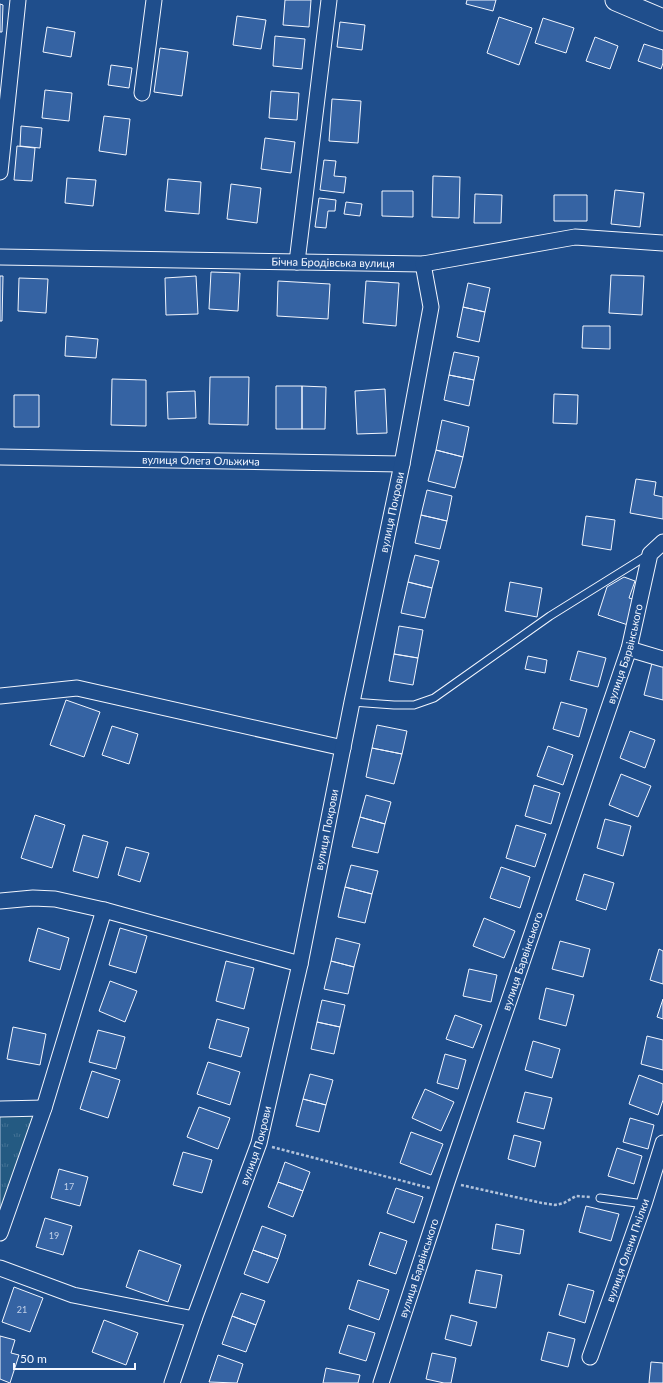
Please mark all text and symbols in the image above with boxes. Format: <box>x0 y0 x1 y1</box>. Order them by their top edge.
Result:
street label: Бічна Бродівська вулиця <box>271 254 395 270</box>
street label: вулиця Олега Ольжича <box>142 452 260 468</box>
street label: вулиця Покрови <box>377 470 406 554</box>
street label: вулиця Барвінського <box>604 602 645 706</box>
street label: вулиця Покрови <box>312 788 341 871</box>
street label: вулиця Барвінського <box>499 910 545 1012</box>
street label: вулиця Покрови <box>237 1105 273 1187</box>
house number: 17 <box>64 1181 74 1192</box>
street label: вулиця Олени Пчілки <box>603 1197 651 1304</box>
street label: вулиця Барвінського <box>396 1217 441 1319</box>
house number: 19 <box>49 1230 59 1241</box>
house number: 21 <box>17 1304 27 1315</box>
scale bar <box>14 1345 135 1371</box>
text: 50 m <box>20 1351 47 1366</box>

